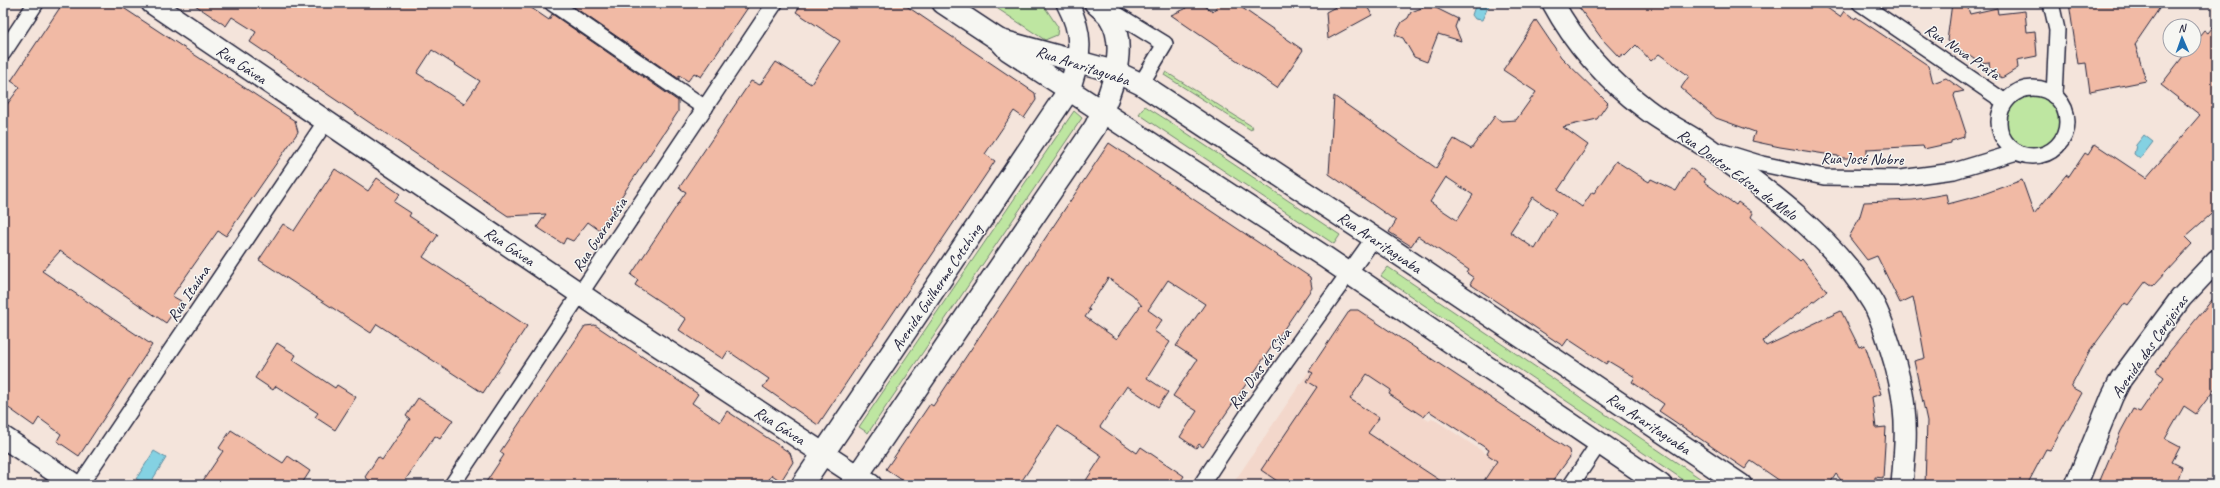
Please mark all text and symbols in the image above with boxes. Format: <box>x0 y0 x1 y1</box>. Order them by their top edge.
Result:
north arrow <box>2162 18 2202 58</box>
street label: Rua Nova Prata <box>1921 19 2005 85</box>
text: N <box>2178 21 2187 35</box>
street label: Rua Gávea <box>213 41 272 90</box>
street label: Rua Araritaguaba <box>1033 41 1133 91</box>
street label: Rua Doutor Edson de Melo <box>1674 125 1802 226</box>
street label: Rua José Nobre <box>1821 148 1905 170</box>
street label: Rua Guaranésia <box>568 193 633 275</box>
street label: Rua Araritaguaba <box>1334 207 1427 279</box>
street label: Avenida Guilherme Cotching <box>887 219 987 355</box>
street label: Rua Gávea <box>481 223 540 272</box>
street label: Rua Itaúna <box>163 261 215 325</box>
street label: Avenida das Cerejeiras <box>2107 290 2194 402</box>
street label: Rua Dias da Silva <box>1224 323 1296 413</box>
street label: Rua Araritaguaba <box>1603 388 1696 460</box>
street label: Rua Gávea <box>750 402 810 450</box>

